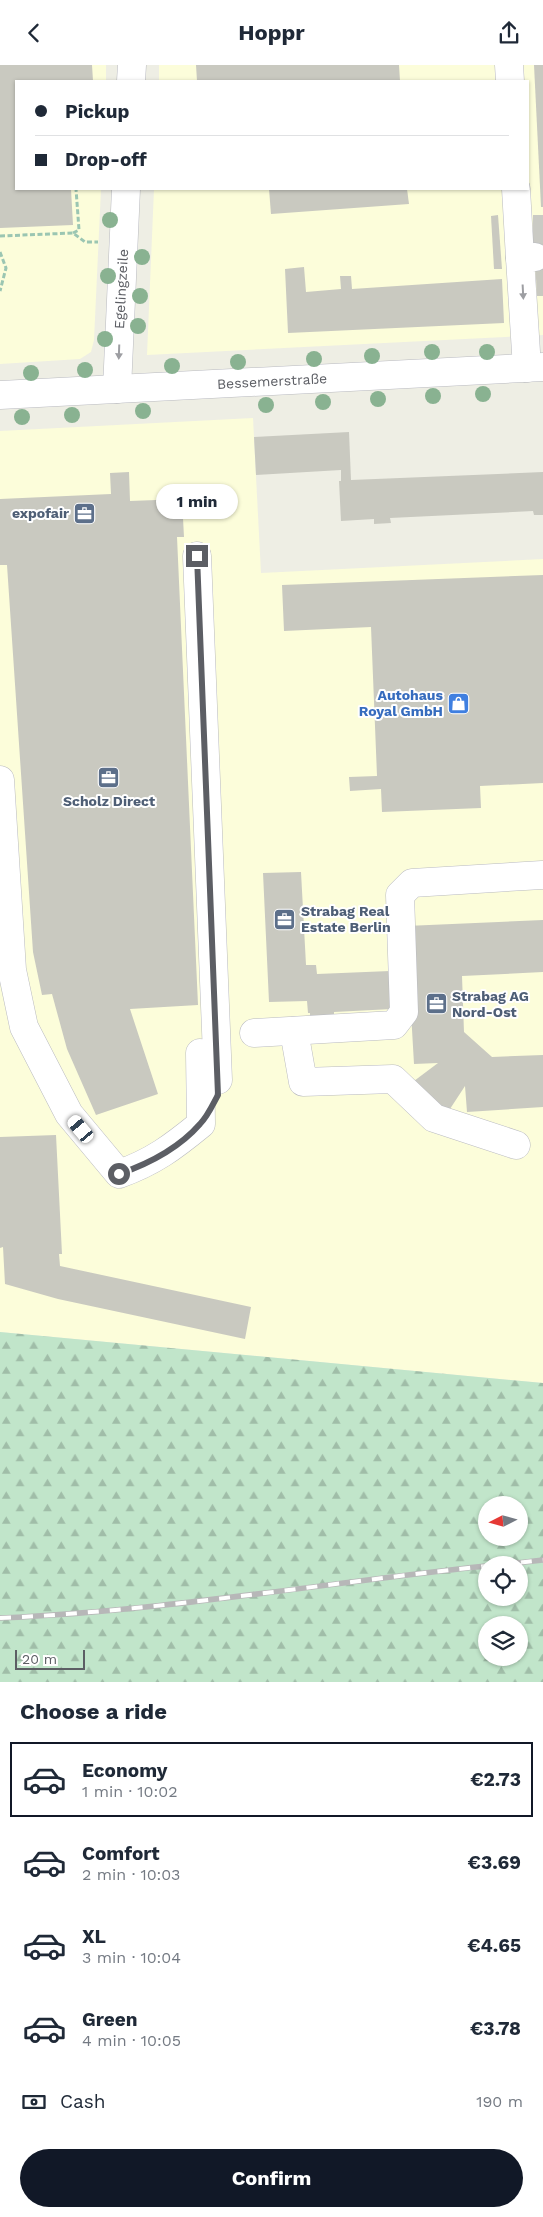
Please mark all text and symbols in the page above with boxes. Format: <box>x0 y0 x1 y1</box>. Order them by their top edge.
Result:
icon: back <box>20 19 48 47</box>
icon: share <box>495 19 523 47</box>
text: Hoppr <box>238 20 305 45</box>
text: Pickup <box>65 100 129 123</box>
text: Drop-off <box>65 148 147 171</box>
street label: Egelingzeile <box>111 249 131 329</box>
one-way arrow <box>519 284 527 300</box>
one-way arrow <box>114 344 122 360</box>
street label: Bessemerstraße <box>217 370 327 392</box>
callout: 1 min <box>156 483 238 519</box>
text: 1 min <box>176 492 218 511</box>
office icon: expofair <box>73 501 97 525</box>
place label: expofair <box>12 505 69 521</box>
route end <box>186 545 208 567</box>
place label: Autohaus Royal GmbH <box>359 687 444 719</box>
shop icon: Autohaus Royal GmbH <box>447 691 471 715</box>
office icon: Scholz Direct <box>97 766 121 790</box>
place label: Scholz Direct <box>63 793 155 809</box>
place label: Strabag Real Estate Berlin <box>301 903 391 935</box>
office icon: Strabag Real Estate Berlin <box>273 907 297 931</box>
place label: Strabag AG Nord-Ost <box>452 988 529 1020</box>
office icon: Strabag AG Nord-Ost <box>424 992 448 1016</box>
car <box>65 1113 96 1145</box>
route start <box>108 1163 130 1185</box>
north arrow <box>478 1496 528 1546</box>
map controls <box>478 1496 528 1666</box>
button: locate <box>478 1556 528 1606</box>
button: layers <box>478 1616 528 1666</box>
scale bar <box>15 1647 85 1670</box>
text: 20 m <box>22 1651 57 1667</box>
text: Choose a ride <box>20 1699 167 1724</box>
icon: car <box>22 1757 67 1802</box>
text: Economy <box>82 1759 167 1782</box>
text: €2.73 <box>470 1768 521 1791</box>
text: 1 min · 10:02 <box>82 1782 178 1801</box>
icon: car <box>22 1840 67 1885</box>
text: Comfort <box>82 1842 160 1865</box>
text: €3.69 <box>468 1851 521 1874</box>
text: 2 min · 10:03 <box>82 1865 180 1884</box>
icon: car <box>22 1923 67 1968</box>
text: XL <box>82 1925 106 1948</box>
text: €4.65 <box>467 1934 521 1957</box>
text: 3 min · 10:04 <box>82 1948 181 1967</box>
icon: car <box>22 2006 67 2051</box>
text: Green <box>82 2008 138 2031</box>
text: €3.78 <box>470 2017 521 2040</box>
text: 4 min · 10:05 <box>82 2031 181 2050</box>
icon: cash <box>20 2088 48 2116</box>
text: Cash <box>60 2090 106 2113</box>
text: 190 m <box>476 2092 523 2111</box>
button: Confirm <box>20 2149 523 2207</box>

